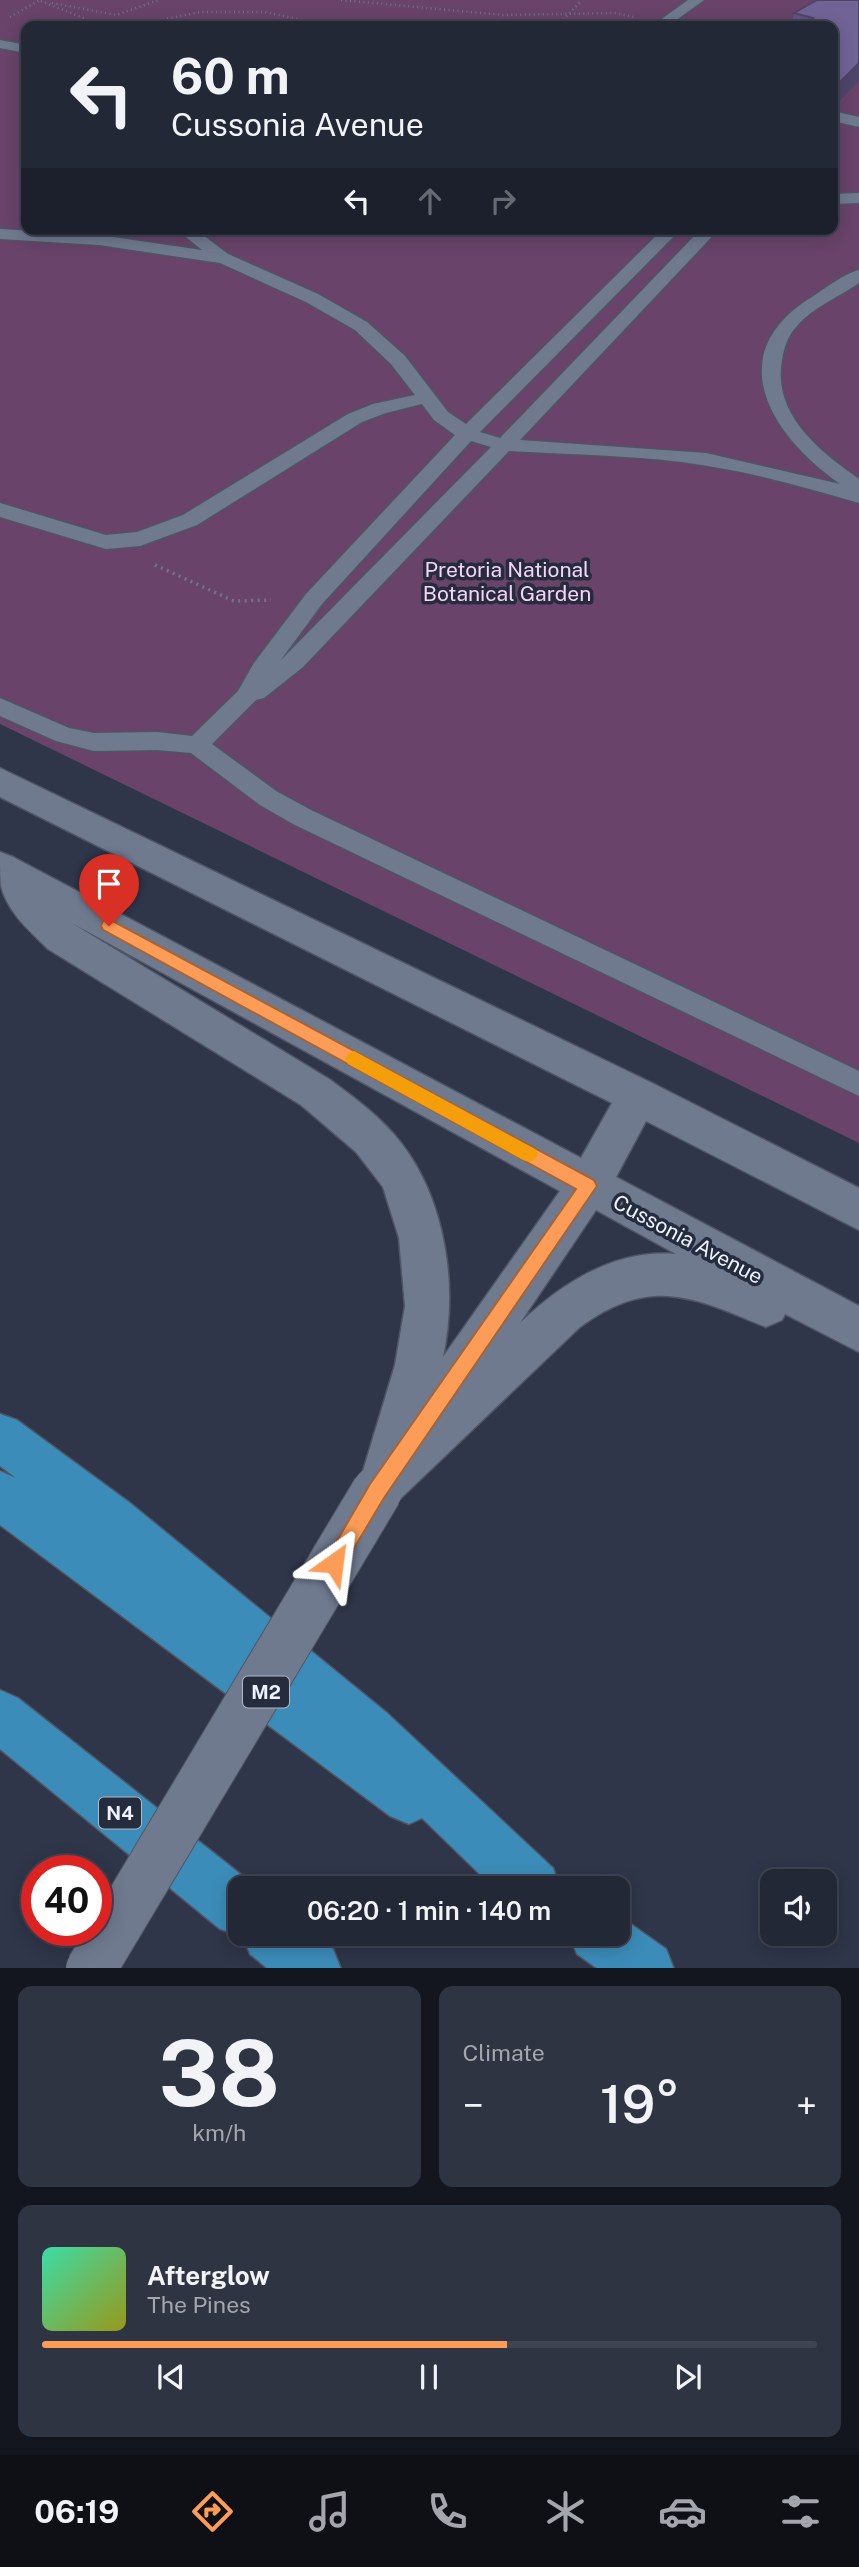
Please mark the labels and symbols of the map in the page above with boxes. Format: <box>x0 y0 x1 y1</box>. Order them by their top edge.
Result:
park label: Pretoria National Botanical Garden <box>423 557 591 606</box>
pin <box>79 854 139 926</box>
street label: Cussonia Avenue <box>609 1189 767 1289</box>
position arrow <box>297 1526 371 1600</box>
road number: M2 <box>243 1676 289 1708</box>
road number: N4 <box>99 1798 141 1828</box>
speed limit sign: 40 <box>21 1855 112 1946</box>

